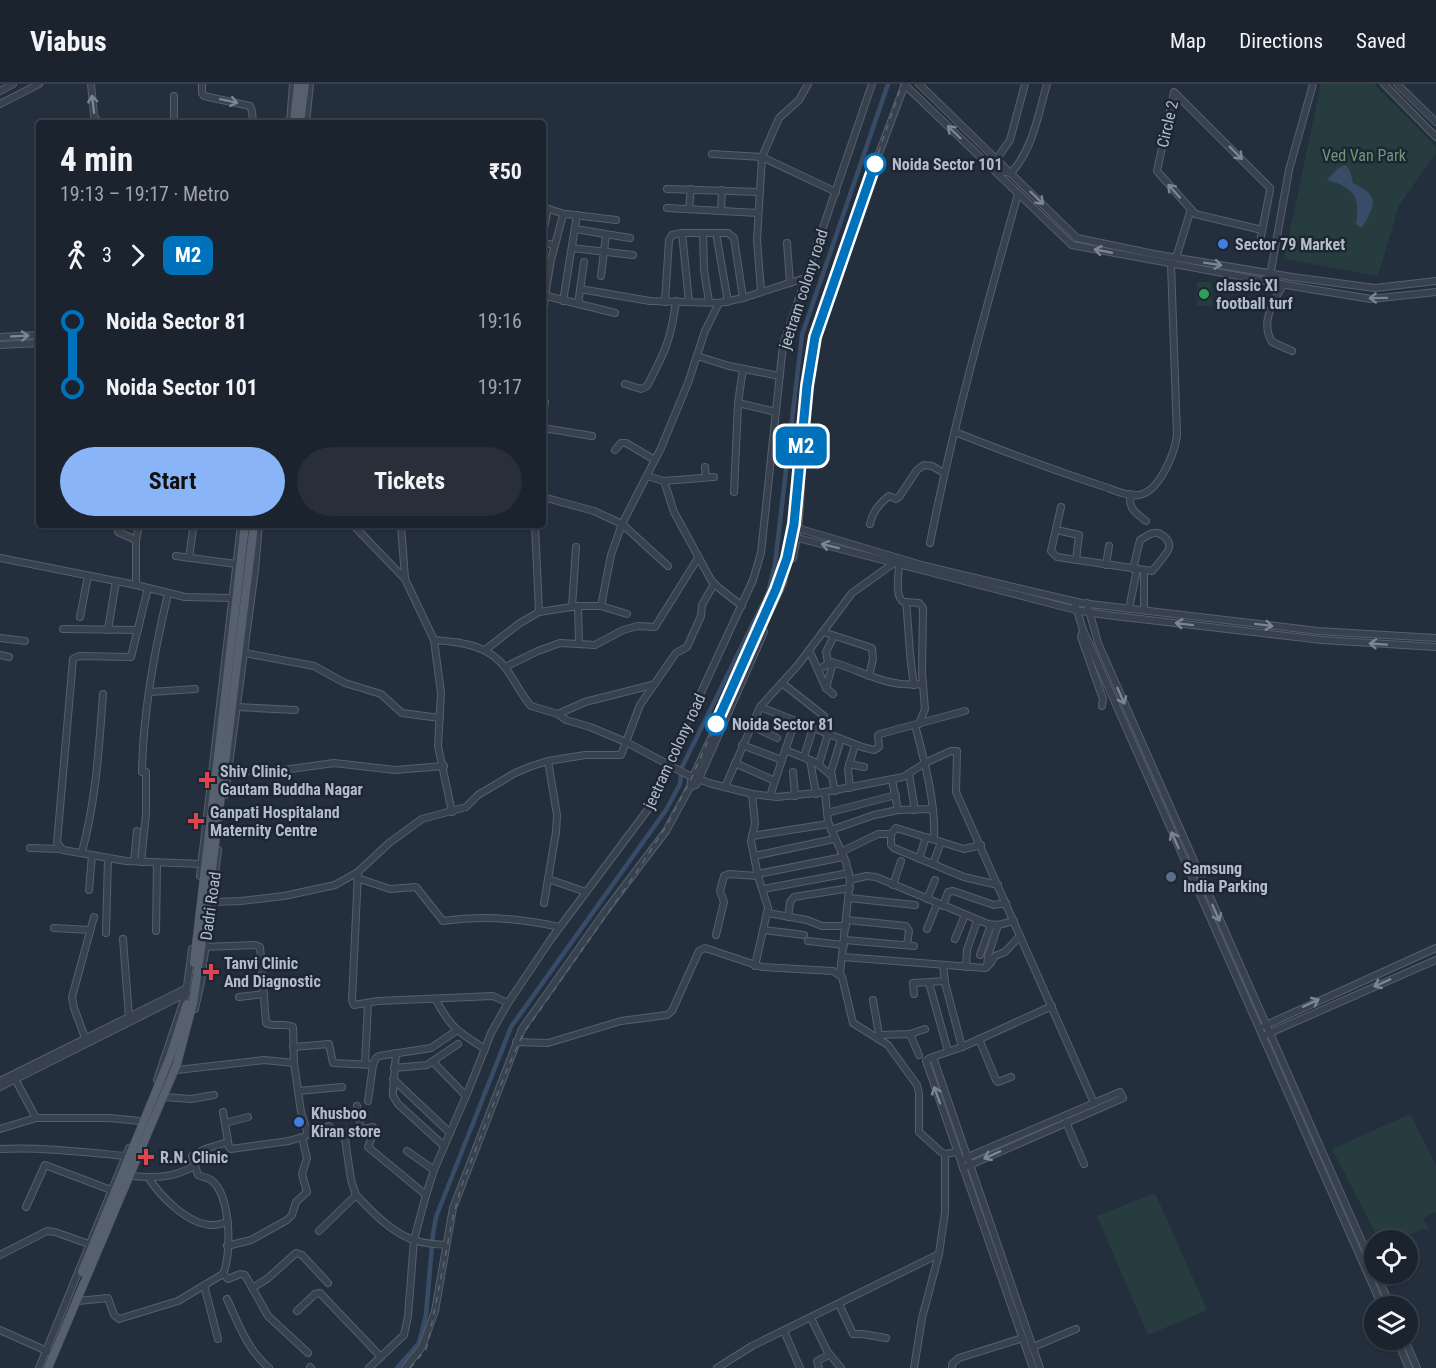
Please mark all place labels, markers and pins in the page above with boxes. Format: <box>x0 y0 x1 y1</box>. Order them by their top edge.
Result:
marker: Noida Sector 101 <box>864 153 886 175</box>
place label: Noida Sector 101 <box>892 155 1002 174</box>
place label: Sector 79 Market <box>1235 235 1345 254</box>
marker: Sector 79 Market <box>1216 237 1230 251</box>
place label: classic XI football turf <box>1216 276 1294 313</box>
marker: classic XI football turf <box>1197 287 1211 301</box>
marker: Noida Sector 81 <box>705 713 727 735</box>
place label: Noida Sector 81 <box>732 715 834 734</box>
place label: Shiv Clinic, Gautam Buddha Nagar <box>220 762 363 799</box>
marker: Shiv Clinic, Gautam Buddha Nagar <box>198 771 216 789</box>
place label: Ganpati Hospitaland Maternity Centre <box>210 803 340 840</box>
marker: Ganpati Hospitaland Maternity Centre <box>187 812 205 830</box>
place label: Samsung India Parking <box>1183 859 1268 896</box>
marker: Samsung India Parking <box>1164 870 1178 884</box>
place label: Tanvi Clinic And Diagnostic <box>224 954 321 991</box>
marker: Tanvi Clinic And Diagnostic <box>202 963 220 981</box>
place label: Khusboo Kiran store <box>311 1104 381 1141</box>
marker: Khusboo Kiran store <box>292 1115 306 1129</box>
marker: R.N. Clinic <box>137 1148 155 1166</box>
place label: R.N. Clinic <box>160 1148 228 1167</box>

